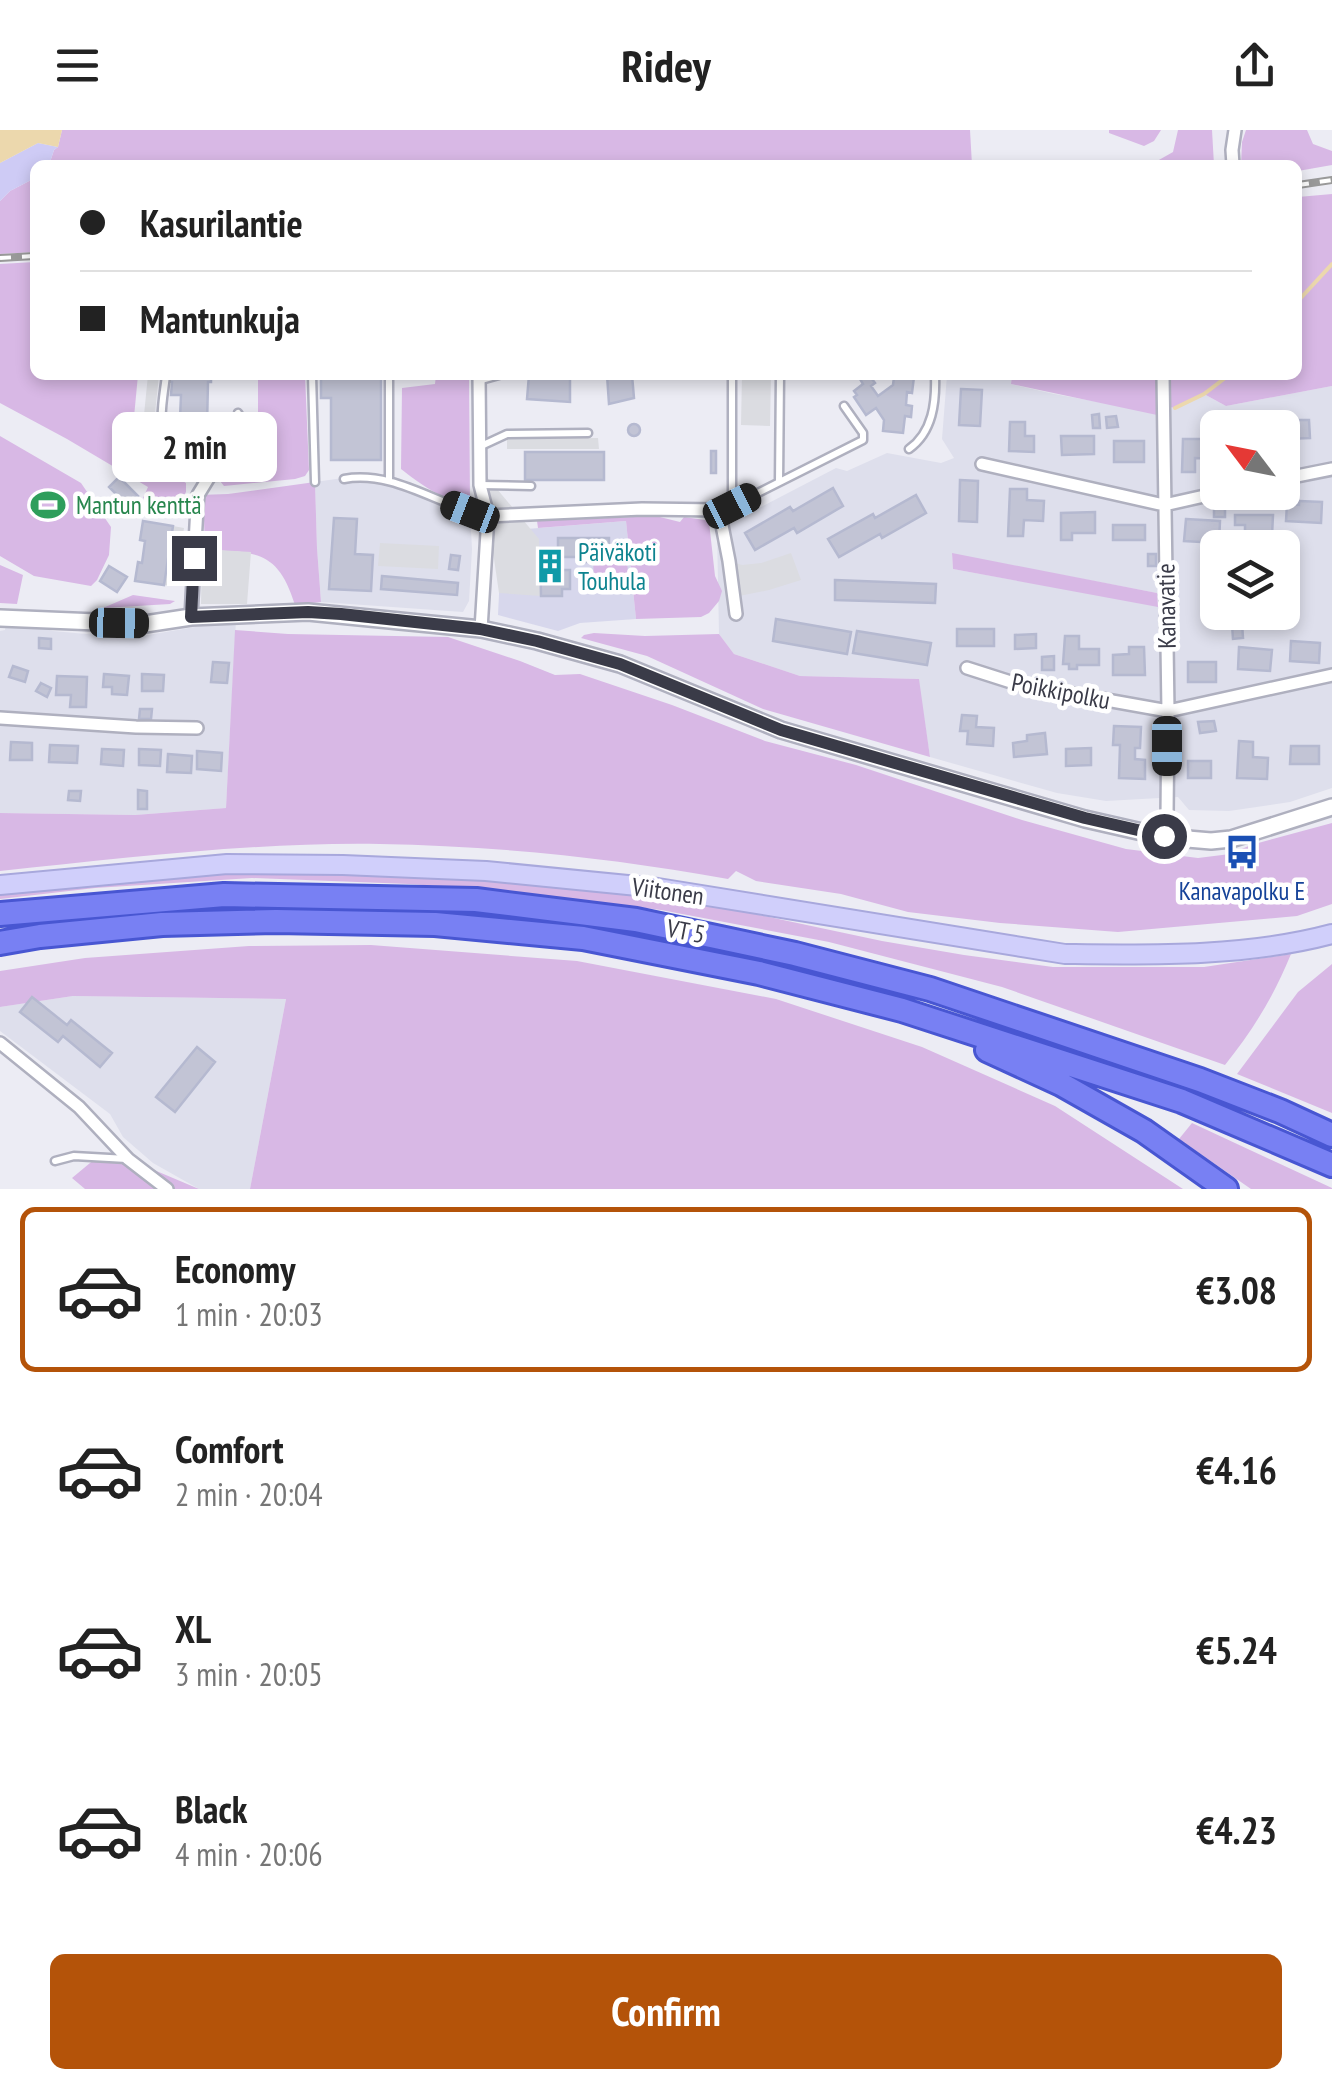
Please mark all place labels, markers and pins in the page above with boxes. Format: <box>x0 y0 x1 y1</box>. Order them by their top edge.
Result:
sports icon: Mantun kenttä <box>29 486 67 524</box>
place label: Mantun kenttä <box>76 489 201 521</box>
place label: Päiväkoti Touhula <box>578 536 657 597</box>
building icon: Päiväkoti Touhula <box>531 547 569 585</box>
bus stop icon: Kanavapolku E <box>1223 833 1261 871</box>
place label: Kanavapolku E <box>1179 875 1305 907</box>

